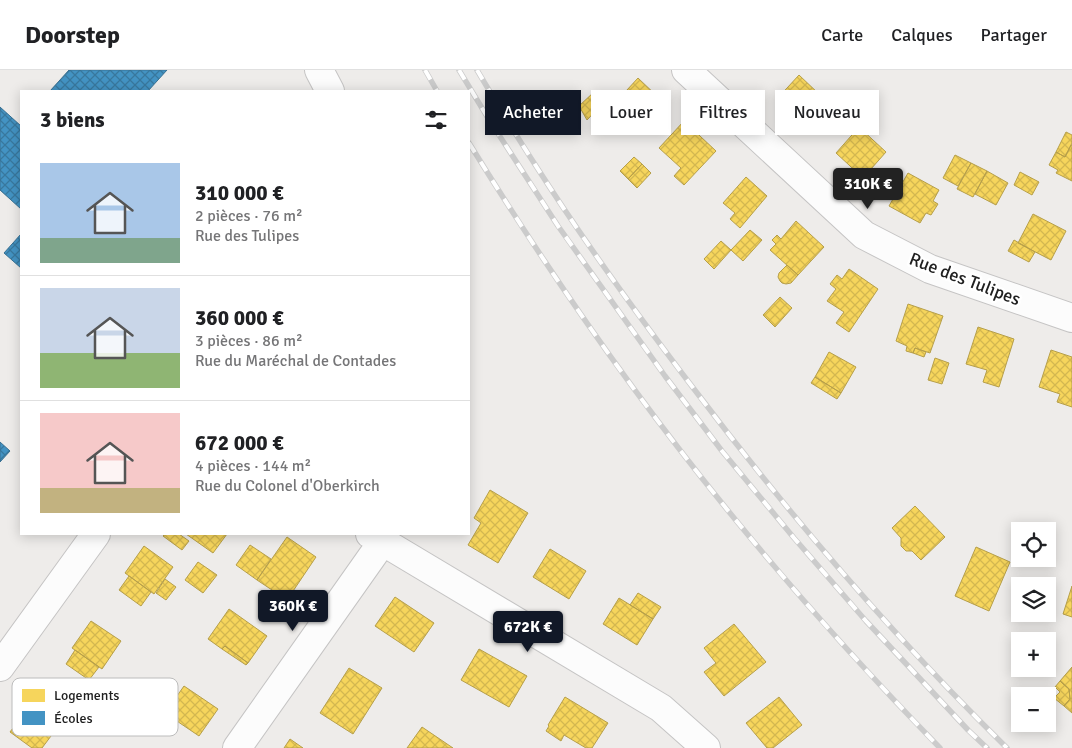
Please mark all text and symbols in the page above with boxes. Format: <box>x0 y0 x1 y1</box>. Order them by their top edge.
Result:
text: Doorstep <box>25 20 120 50</box>
text: Carte <box>821 24 863 46</box>
text: Calques <box>891 24 953 46</box>
text: Partager <box>981 24 1047 46</box>
chip: Acheter <box>485 90 581 135</box>
chip: Louer <box>591 90 671 135</box>
chip: Filtres <box>681 90 765 135</box>
chip: Nouveau <box>775 90 879 135</box>
icon: filters <box>422 106 450 134</box>
text: 3 biens <box>40 107 105 133</box>
pin: 310K € <box>827 168 909 210</box>
text: 310K € <box>844 174 892 194</box>
text: 310 000 € <box>195 180 284 206</box>
icon: home <box>80 183 140 243</box>
text: 2 pièces · 76 m² <box>195 206 303 226</box>
text: Rue des Tulipes <box>195 226 299 246</box>
street label: Rue des Tulipes <box>906 248 1024 310</box>
text: 360 000 € <box>195 305 284 331</box>
icon: home <box>80 308 140 368</box>
text: 3 pièces · 86 m² <box>195 331 303 351</box>
text: Rue du Maréchal de Contades <box>195 351 396 371</box>
text: 672 000 € <box>195 430 284 456</box>
icon: home <box>80 433 140 493</box>
text: 4 pièces · 144 m² <box>195 456 311 476</box>
text: Rue du Colonel d'Oberkirch <box>195 476 380 496</box>
map controls <box>1011 522 1056 732</box>
button: locate <box>1011 522 1056 567</box>
button: layers <box>1011 577 1056 622</box>
pin: 360K € <box>252 590 334 632</box>
text: 360K € <box>269 596 317 616</box>
pin: 672K € <box>487 610 569 653</box>
text: 672K € <box>504 617 552 637</box>
button: + <box>1011 632 1056 677</box>
legend <box>12 678 178 736</box>
text: Logements <box>54 687 119 704</box>
button: − <box>1011 687 1056 732</box>
text: Écoles <box>54 710 93 727</box>

